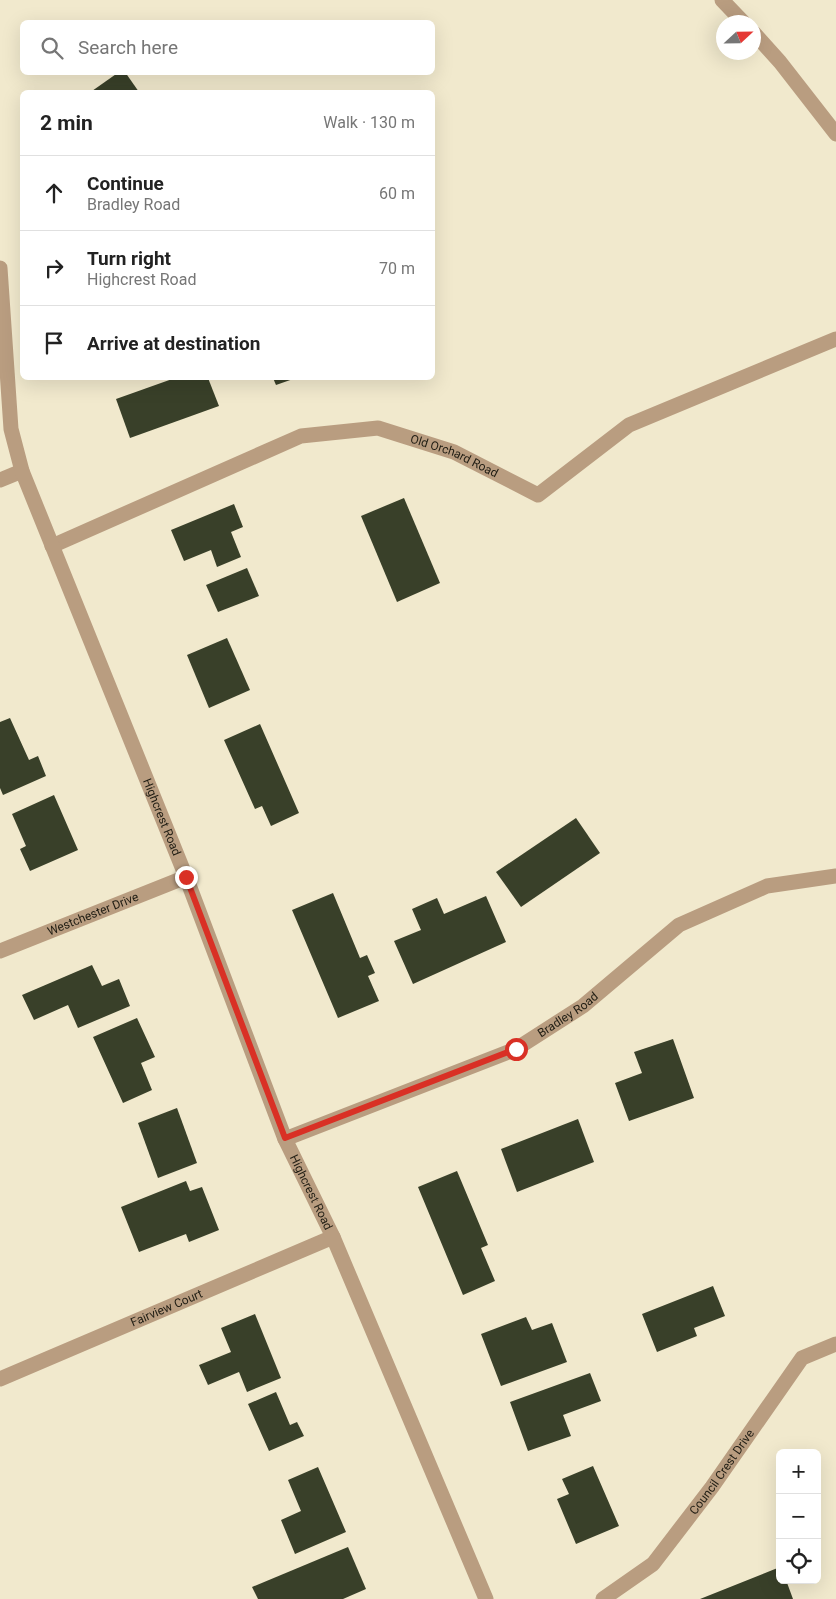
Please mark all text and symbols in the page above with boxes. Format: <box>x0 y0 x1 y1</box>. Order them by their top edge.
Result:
north arrow <box>716 15 761 60</box>
search box <box>20 20 435 75</box>
icon: search <box>38 34 66 62</box>
text: Search here <box>78 36 178 59</box>
text: 2 min <box>40 111 93 135</box>
text: Walk · 130 m <box>323 113 415 132</box>
text: Continue <box>87 172 164 195</box>
icon: ahead <box>40 179 68 207</box>
text: 60 m <box>379 184 415 203</box>
text: Bradley Road <box>87 195 180 214</box>
text: Turn right <box>87 247 171 270</box>
icon: right <box>40 254 68 282</box>
text: 70 m <box>379 259 415 278</box>
text: Highcrest Road <box>87 270 196 289</box>
icon: arrive <box>40 329 68 357</box>
text: Arrive at destination <box>87 332 260 355</box>
street label: Old Orchard Road <box>409 432 500 480</box>
street label: Highcrest Road <box>140 776 184 858</box>
route end <box>175 866 198 889</box>
street label: Westchester Drive <box>45 890 140 938</box>
street label: Bradley Road <box>535 989 601 1040</box>
route start <box>505 1038 528 1061</box>
street label: Highcrest Road <box>287 1152 335 1232</box>
street label: Fairview Court <box>128 1286 205 1329</box>
street label: Council Crest Drive <box>687 1427 757 1517</box>
map controls <box>776 1449 821 1584</box>
button: + <box>776 1449 821 1494</box>
button: − <box>776 1494 821 1539</box>
button: locate <box>776 1539 821 1584</box>

